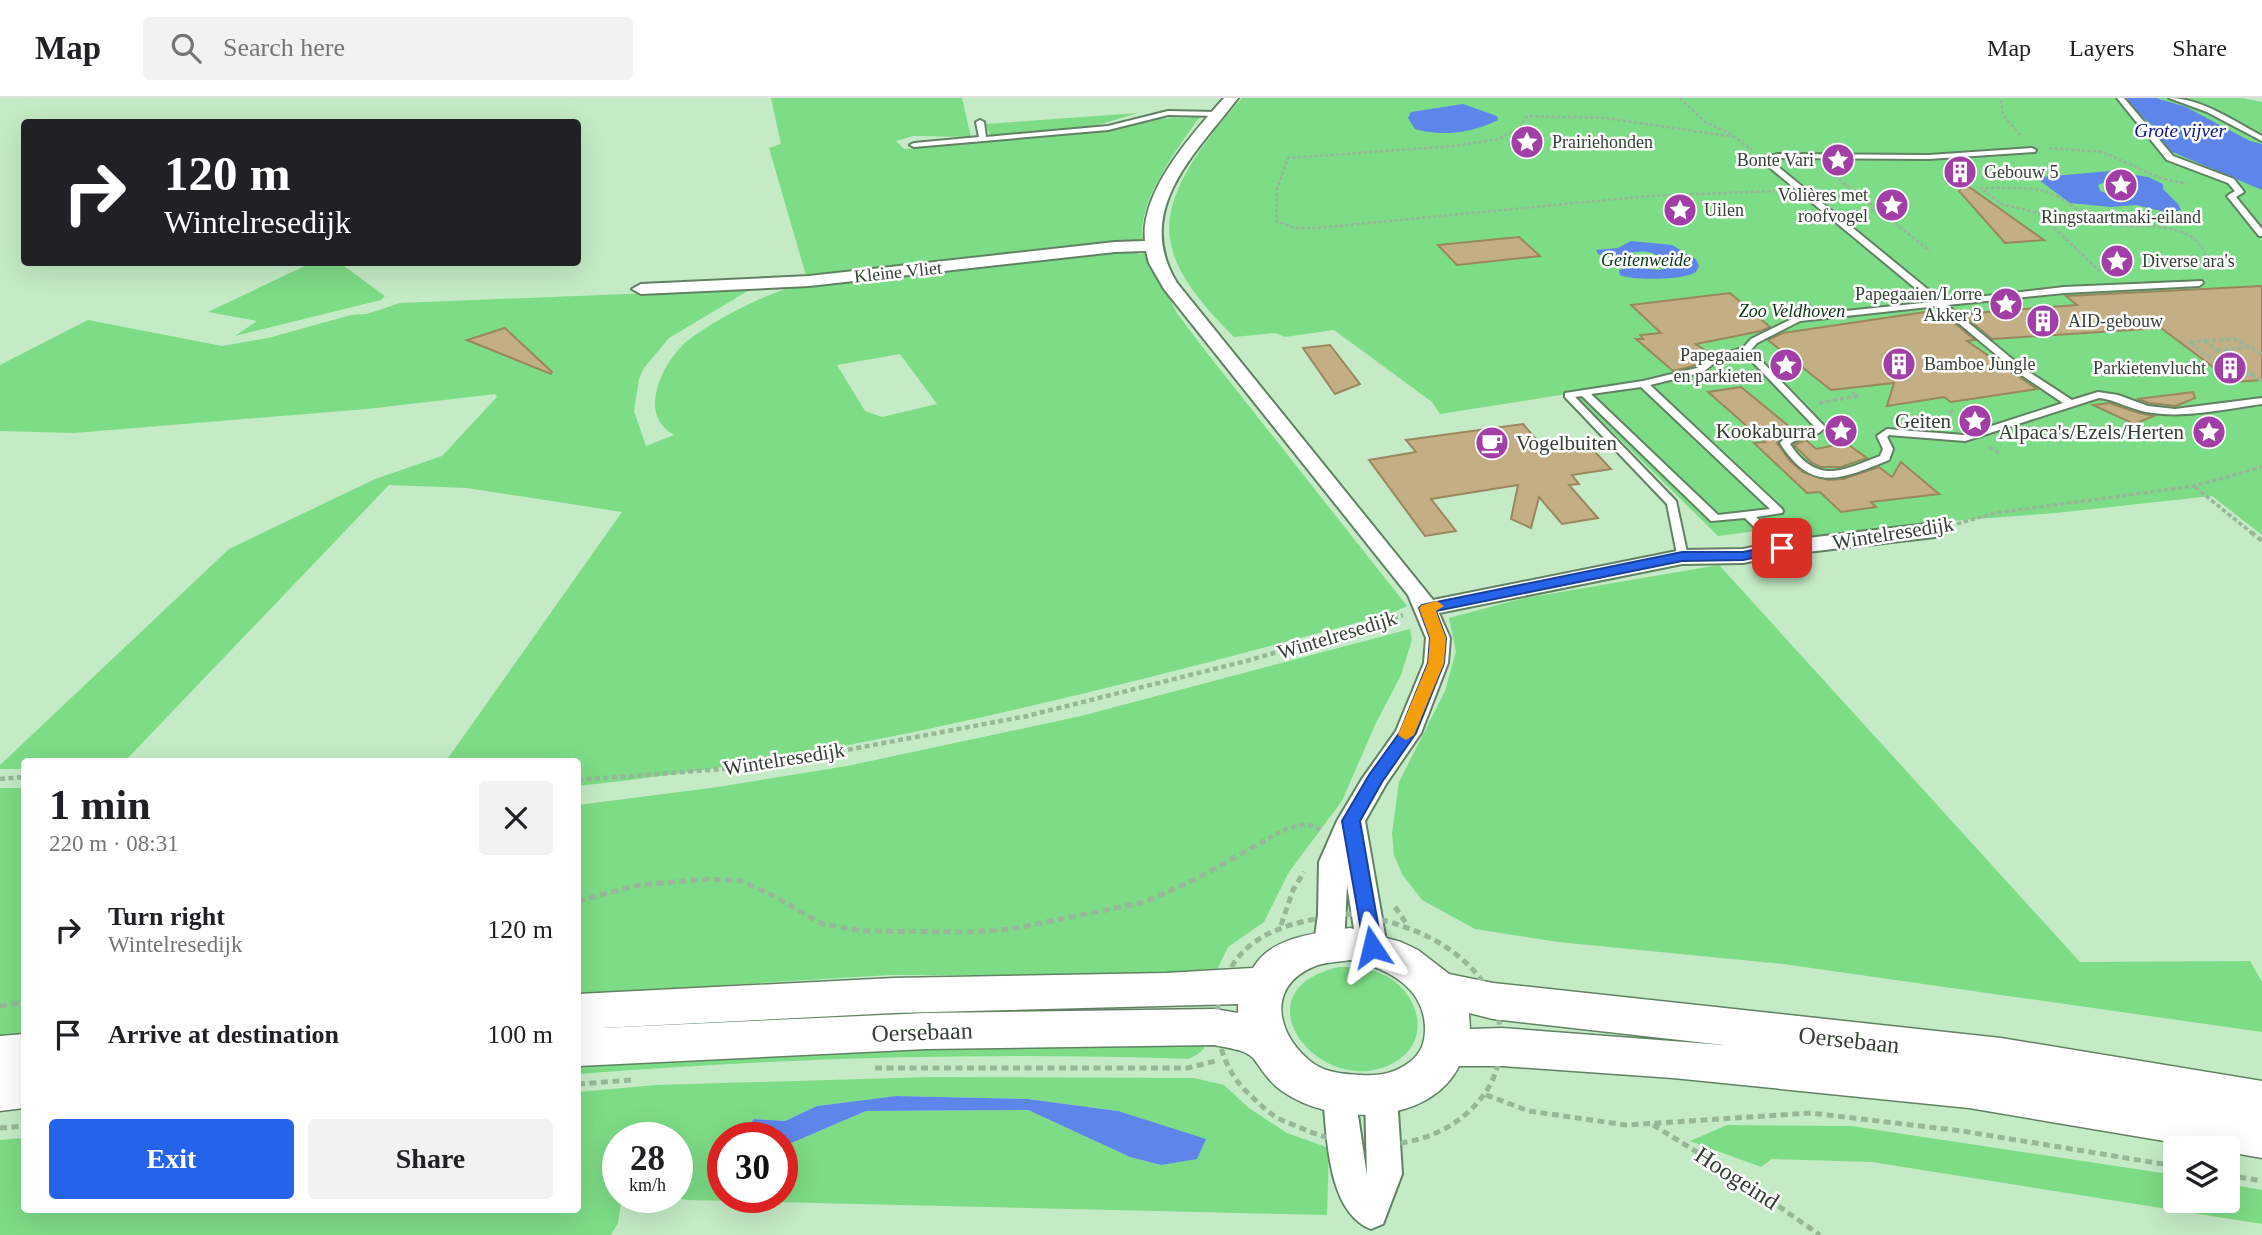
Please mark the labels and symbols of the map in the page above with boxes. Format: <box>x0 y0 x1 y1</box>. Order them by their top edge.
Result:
water label: Grote vijver <box>2134 120 2226 141</box>
place icon: Prairiehonden <box>1508 123 1546 161</box>
place label: Prairiehonden <box>1552 132 1653 152</box>
place icon: Bonte Vari <box>1819 141 1857 179</box>
place label: Bonte Vari <box>1737 150 1814 170</box>
building icon: Gebouw 5 <box>1941 153 1979 191</box>
place label: Gebouw 5 <box>1984 162 2059 182</box>
place icon: Ringstaartmaki-eiland <box>2102 166 2140 204</box>
place label: Volières met roofvogel <box>1778 185 1868 226</box>
place icon: Volières met roofvogel <box>1873 186 1911 224</box>
place icon: Uilen <box>1661 191 1699 229</box>
place label: Uilen <box>1704 200 1744 220</box>
place label: Ringstaartmaki-eiland <box>2041 207 2201 227</box>
place icon: Diverse ara's <box>2098 242 2136 280</box>
park label: Geitenweide <box>1601 250 1691 270</box>
place label: Diverse ara's <box>2142 251 2235 271</box>
street label: Kleine Vliet <box>853 257 943 287</box>
place label: Papegaaien/Lorre Akker 3 <box>1855 284 1982 325</box>
place icon: Papegaaien/Lorre Akker 3 <box>1987 285 2025 323</box>
park label: Zoo Veldhoven <box>1739 301 1845 321</box>
building icon: AID-gebouw <box>2024 302 2062 340</box>
place label: AID-gebouw <box>2068 311 2163 331</box>
place label: Papegaaien en parkieten <box>1674 345 1762 386</box>
building icon: Bamboe Jungle <box>1880 345 1918 383</box>
place icon: Papegaaien en parkieten <box>1767 346 1805 384</box>
building icon: Parkietenvlucht <box>2211 349 2249 387</box>
place label: Bamboe Jungle <box>1924 354 2035 374</box>
place label: Parkietenvlucht <box>2093 358 2206 378</box>
place icon: Geiten <box>1956 402 1994 440</box>
place label: Geiten <box>1895 409 1951 433</box>
place icon: Kookaburra <box>1822 412 1860 450</box>
place icon: Alpaca's/Ezels/Herten <box>2190 413 2228 451</box>
place label: Kookaburra <box>1716 419 1817 443</box>
place label: Alpaca's/Ezels/Herten <box>1998 420 2184 444</box>
cafe icon: Vogelbuiten <box>1473 424 1511 462</box>
place label: Vogelbuiten <box>1516 431 1618 455</box>
street label: Wintelresedijk <box>1830 511 1956 554</box>
pin <box>1752 518 1812 578</box>
street label: Wintelresedijk <box>1275 605 1400 664</box>
street label: Wintelresedijk <box>721 737 847 780</box>
position arrow <box>1335 910 1409 984</box>
street label: Oersebaan <box>871 1017 973 1047</box>
street label: Oersebaan <box>1797 1022 1901 1058</box>
speed limit sign: 30 <box>707 1122 798 1213</box>
street label: Hoogeind <box>1690 1141 1784 1215</box>

